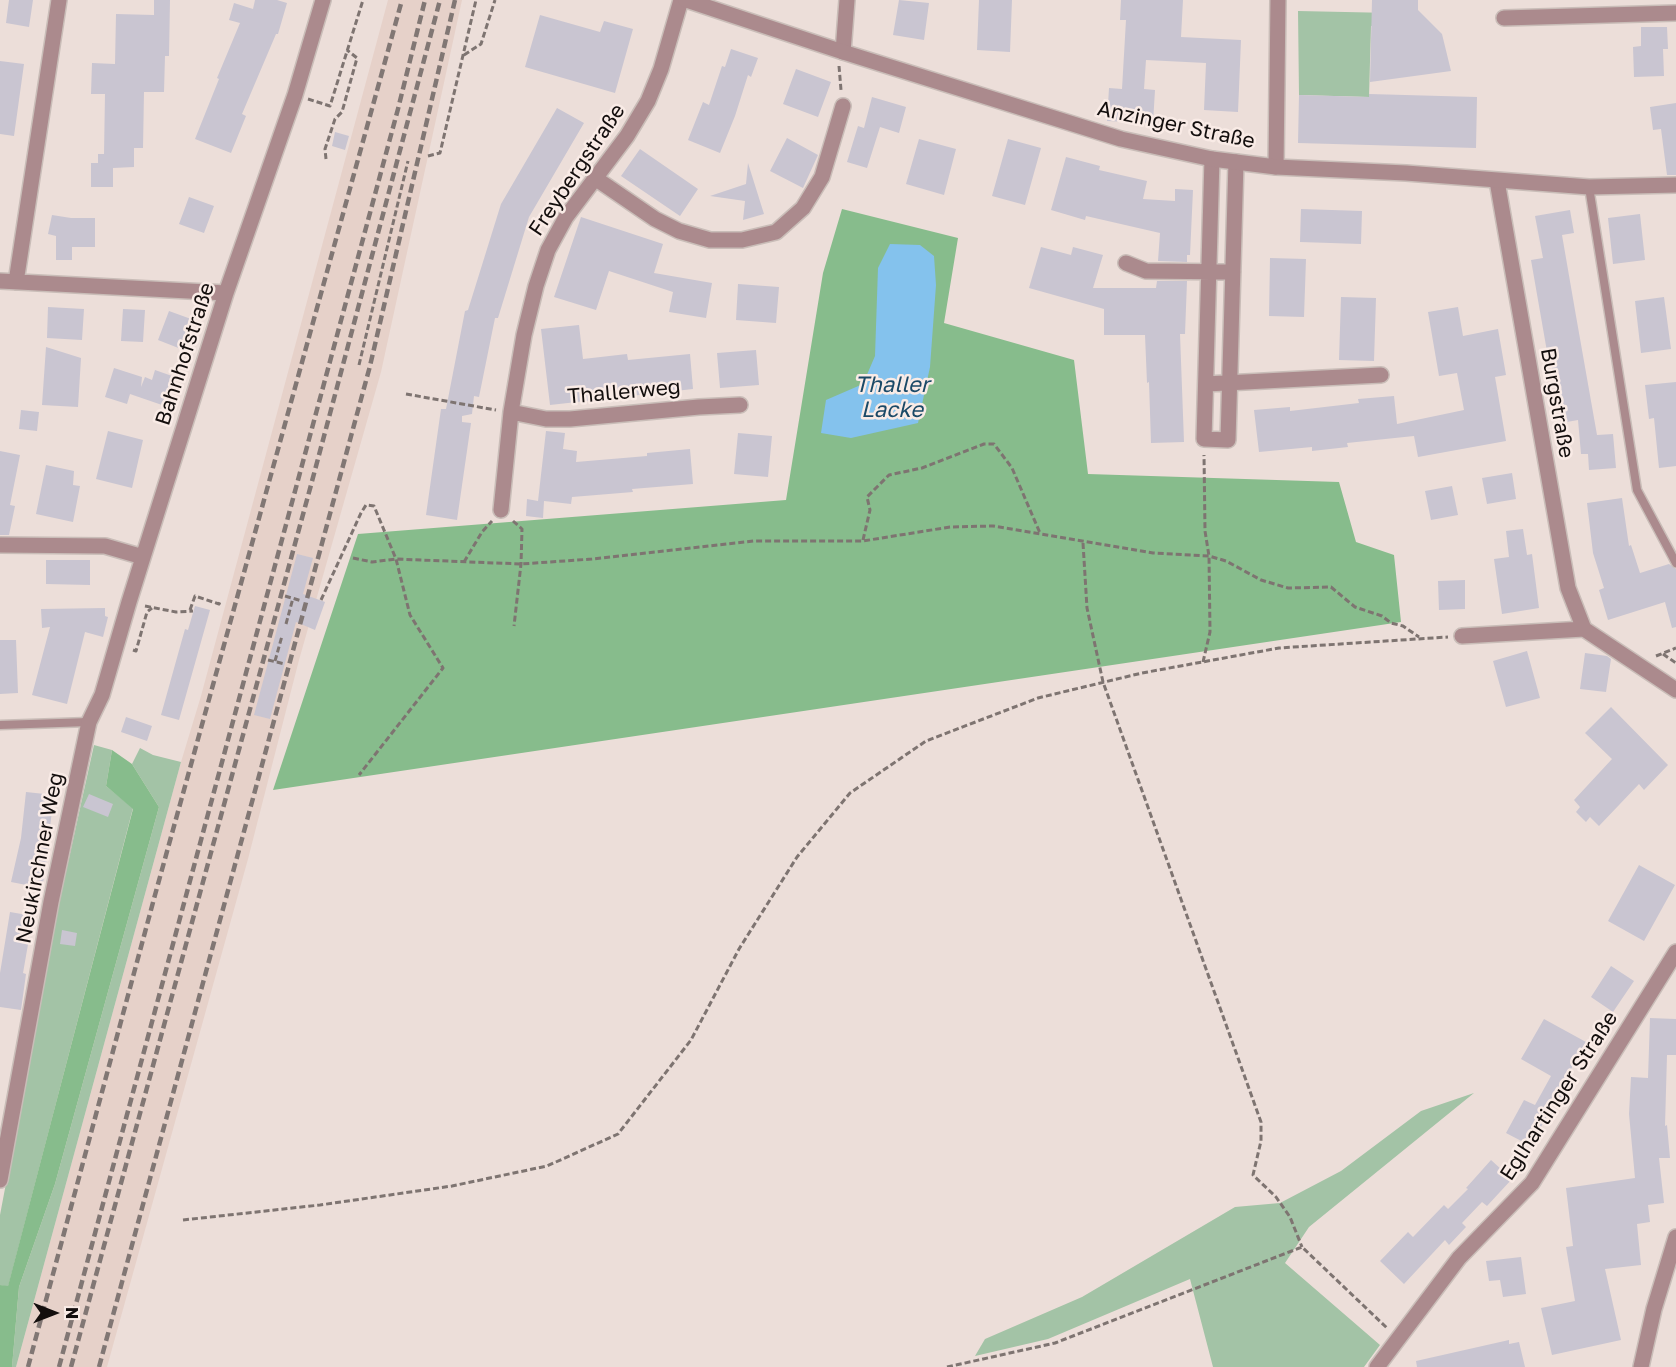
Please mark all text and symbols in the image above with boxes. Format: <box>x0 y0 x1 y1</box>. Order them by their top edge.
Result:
street label: Anzinger Straße <box>1095 96 1257 154</box>
street label: Freybergstraße <box>524 99 630 241</box>
street label: Bahnhofstraße <box>150 280 220 428</box>
street label: Burgstraße <box>1535 346 1579 460</box>
water label: Thaller Lacke <box>855 372 929 424</box>
street label: Thallerweg <box>566 374 682 410</box>
street label: Neukirchner Weg <box>11 770 69 946</box>
street label: Eglhartinger Straße <box>1495 1007 1623 1185</box>
north arrow <box>24 1283 84 1343</box>
text: N <box>62 1307 82 1319</box>

